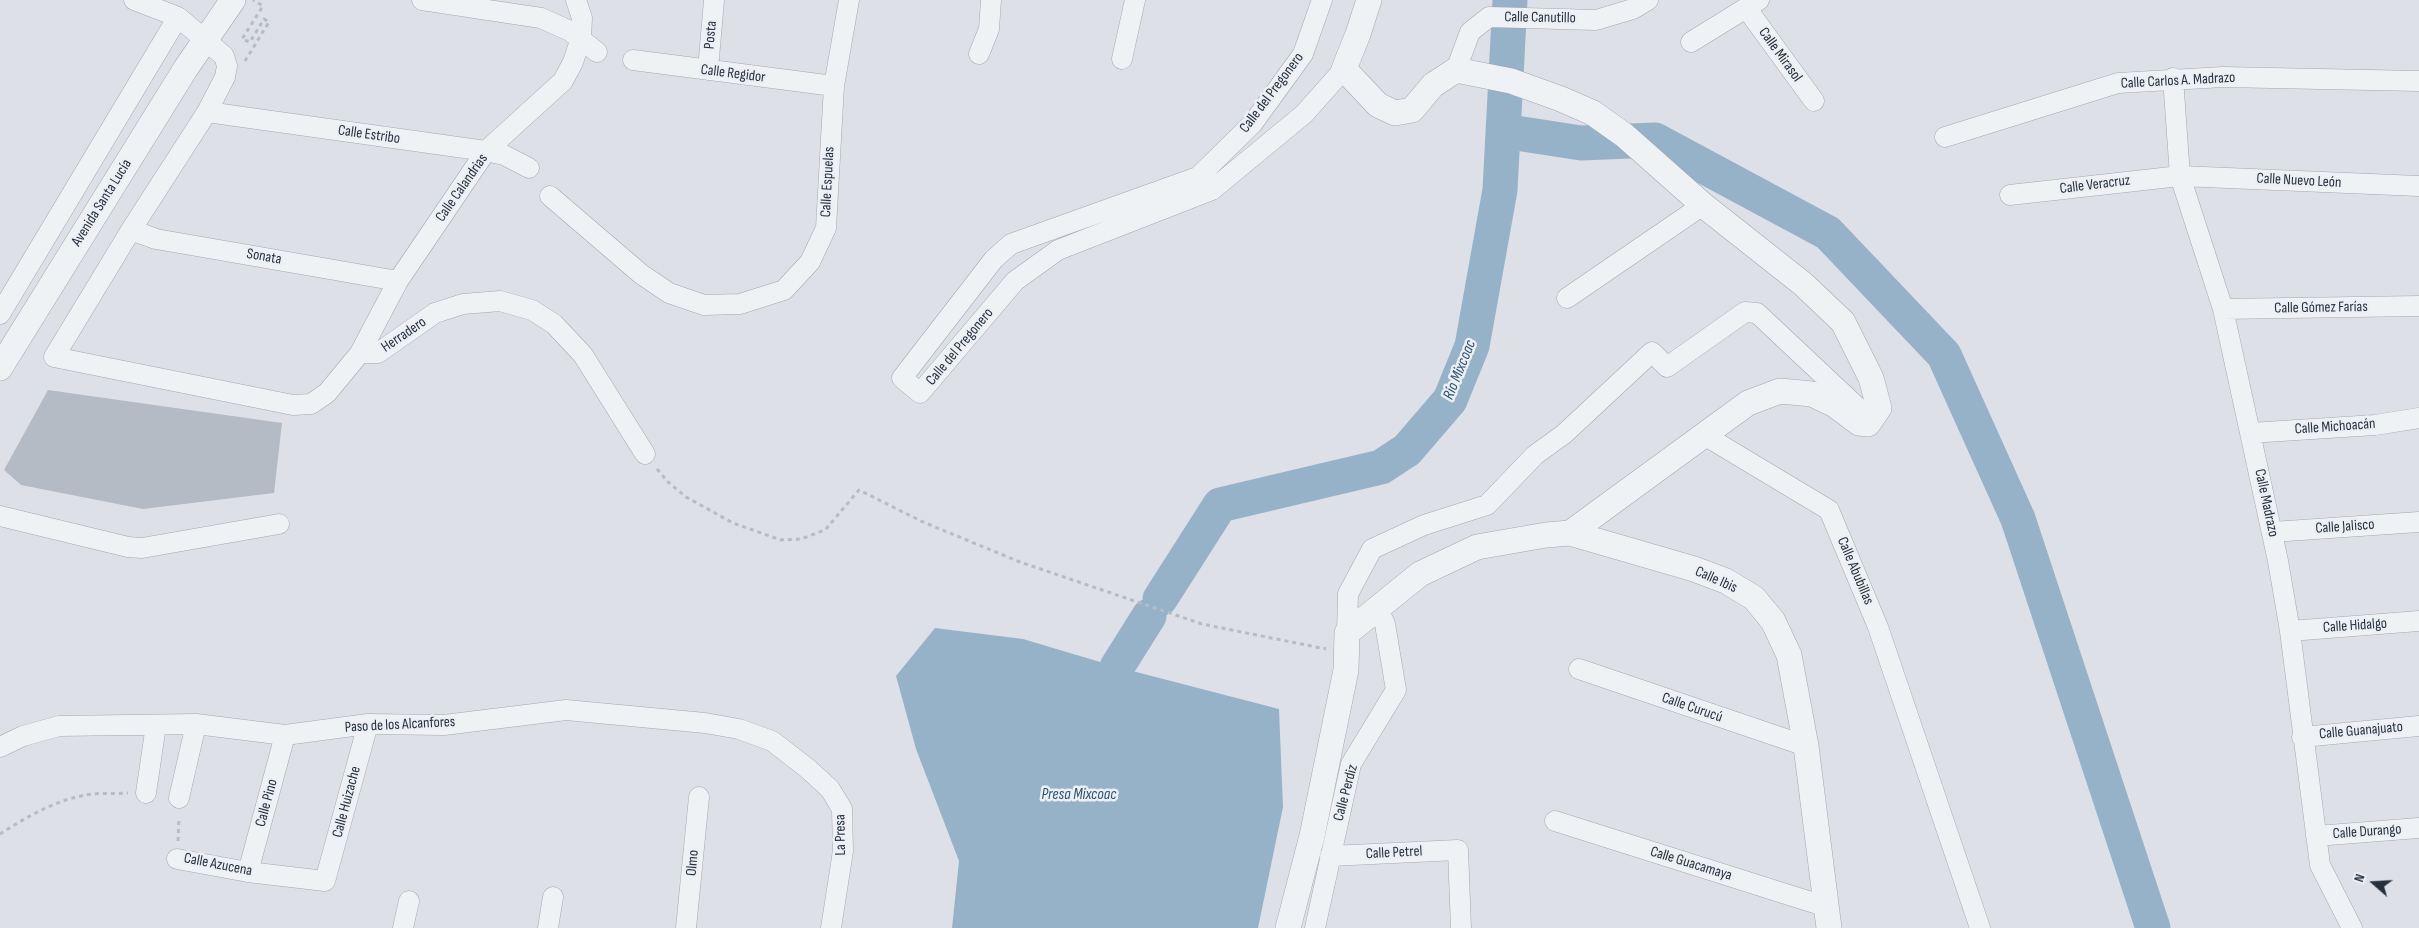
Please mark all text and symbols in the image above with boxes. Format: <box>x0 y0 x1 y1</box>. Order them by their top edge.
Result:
street label: Calle Canutillo <box>1504 8 1576 28</box>
street label: Posta <box>701 20 721 50</box>
street label: Calle Mirasol <box>1754 24 1806 86</box>
street label: Calle del Pregonero <box>1236 49 1308 137</box>
street label: Calle Regidor <box>700 61 766 87</box>
street label: Calle Carlos A. Madrazo <box>2120 69 2236 93</box>
street label: Calle Estribo <box>337 122 401 148</box>
street label: Calle Espuelas <box>817 146 839 218</box>
street label: Calle Calandrias <box>432 150 492 226</box>
street label: Avenida Santa Lucía <box>68 156 136 250</box>
street label: Calle Nuevo León <box>2256 170 2342 192</box>
street label: Calle Veracruz <box>2059 172 2131 198</box>
street label: Sonata <box>245 245 283 269</box>
street label: Calle Gómez Farías <box>2274 298 2368 318</box>
street label: Calle del Pregonero <box>922 305 998 389</box>
street label: Herradero <box>378 313 430 357</box>
water label: Río Mixcoac <box>1439 337 1481 403</box>
street label: Calle Michoacán <box>2294 415 2376 439</box>
street label: Calle Madrazo <box>2250 467 2282 539</box>
street label: Calle Jalisco <box>2315 516 2375 538</box>
street label: Calle Abubillas <box>1833 535 1877 607</box>
street label: Calle Ibis <box>1692 563 1740 597</box>
street label: Calle Hidalgo <box>2322 615 2388 637</box>
street label: Calle Curucú <box>1659 689 1725 727</box>
street label: Paso de los Alcanfores <box>344 713 456 737</box>
street label: Calle Guanajuato <box>2318 718 2404 744</box>
street label: Calle Perdiz <box>1330 763 1362 823</box>
street label: Calle Huizache <box>329 764 365 840</box>
street label: Calle Pino <box>252 777 282 829</box>
water label: Presa Mixcoac <box>1041 785 1117 805</box>
street label: La Presa <box>832 814 850 856</box>
street label: Calle Durango <box>2332 821 2402 843</box>
street label: Calle Petrel <box>1365 843 1423 863</box>
street label: Calle Guacamaya <box>1648 843 1734 885</box>
street label: Olmo <box>683 849 703 877</box>
street label: Calle Azucena <box>182 850 254 880</box>
north arrow <box>2349 858 2399 908</box>
text: N <box>2350 872 2369 884</box>

